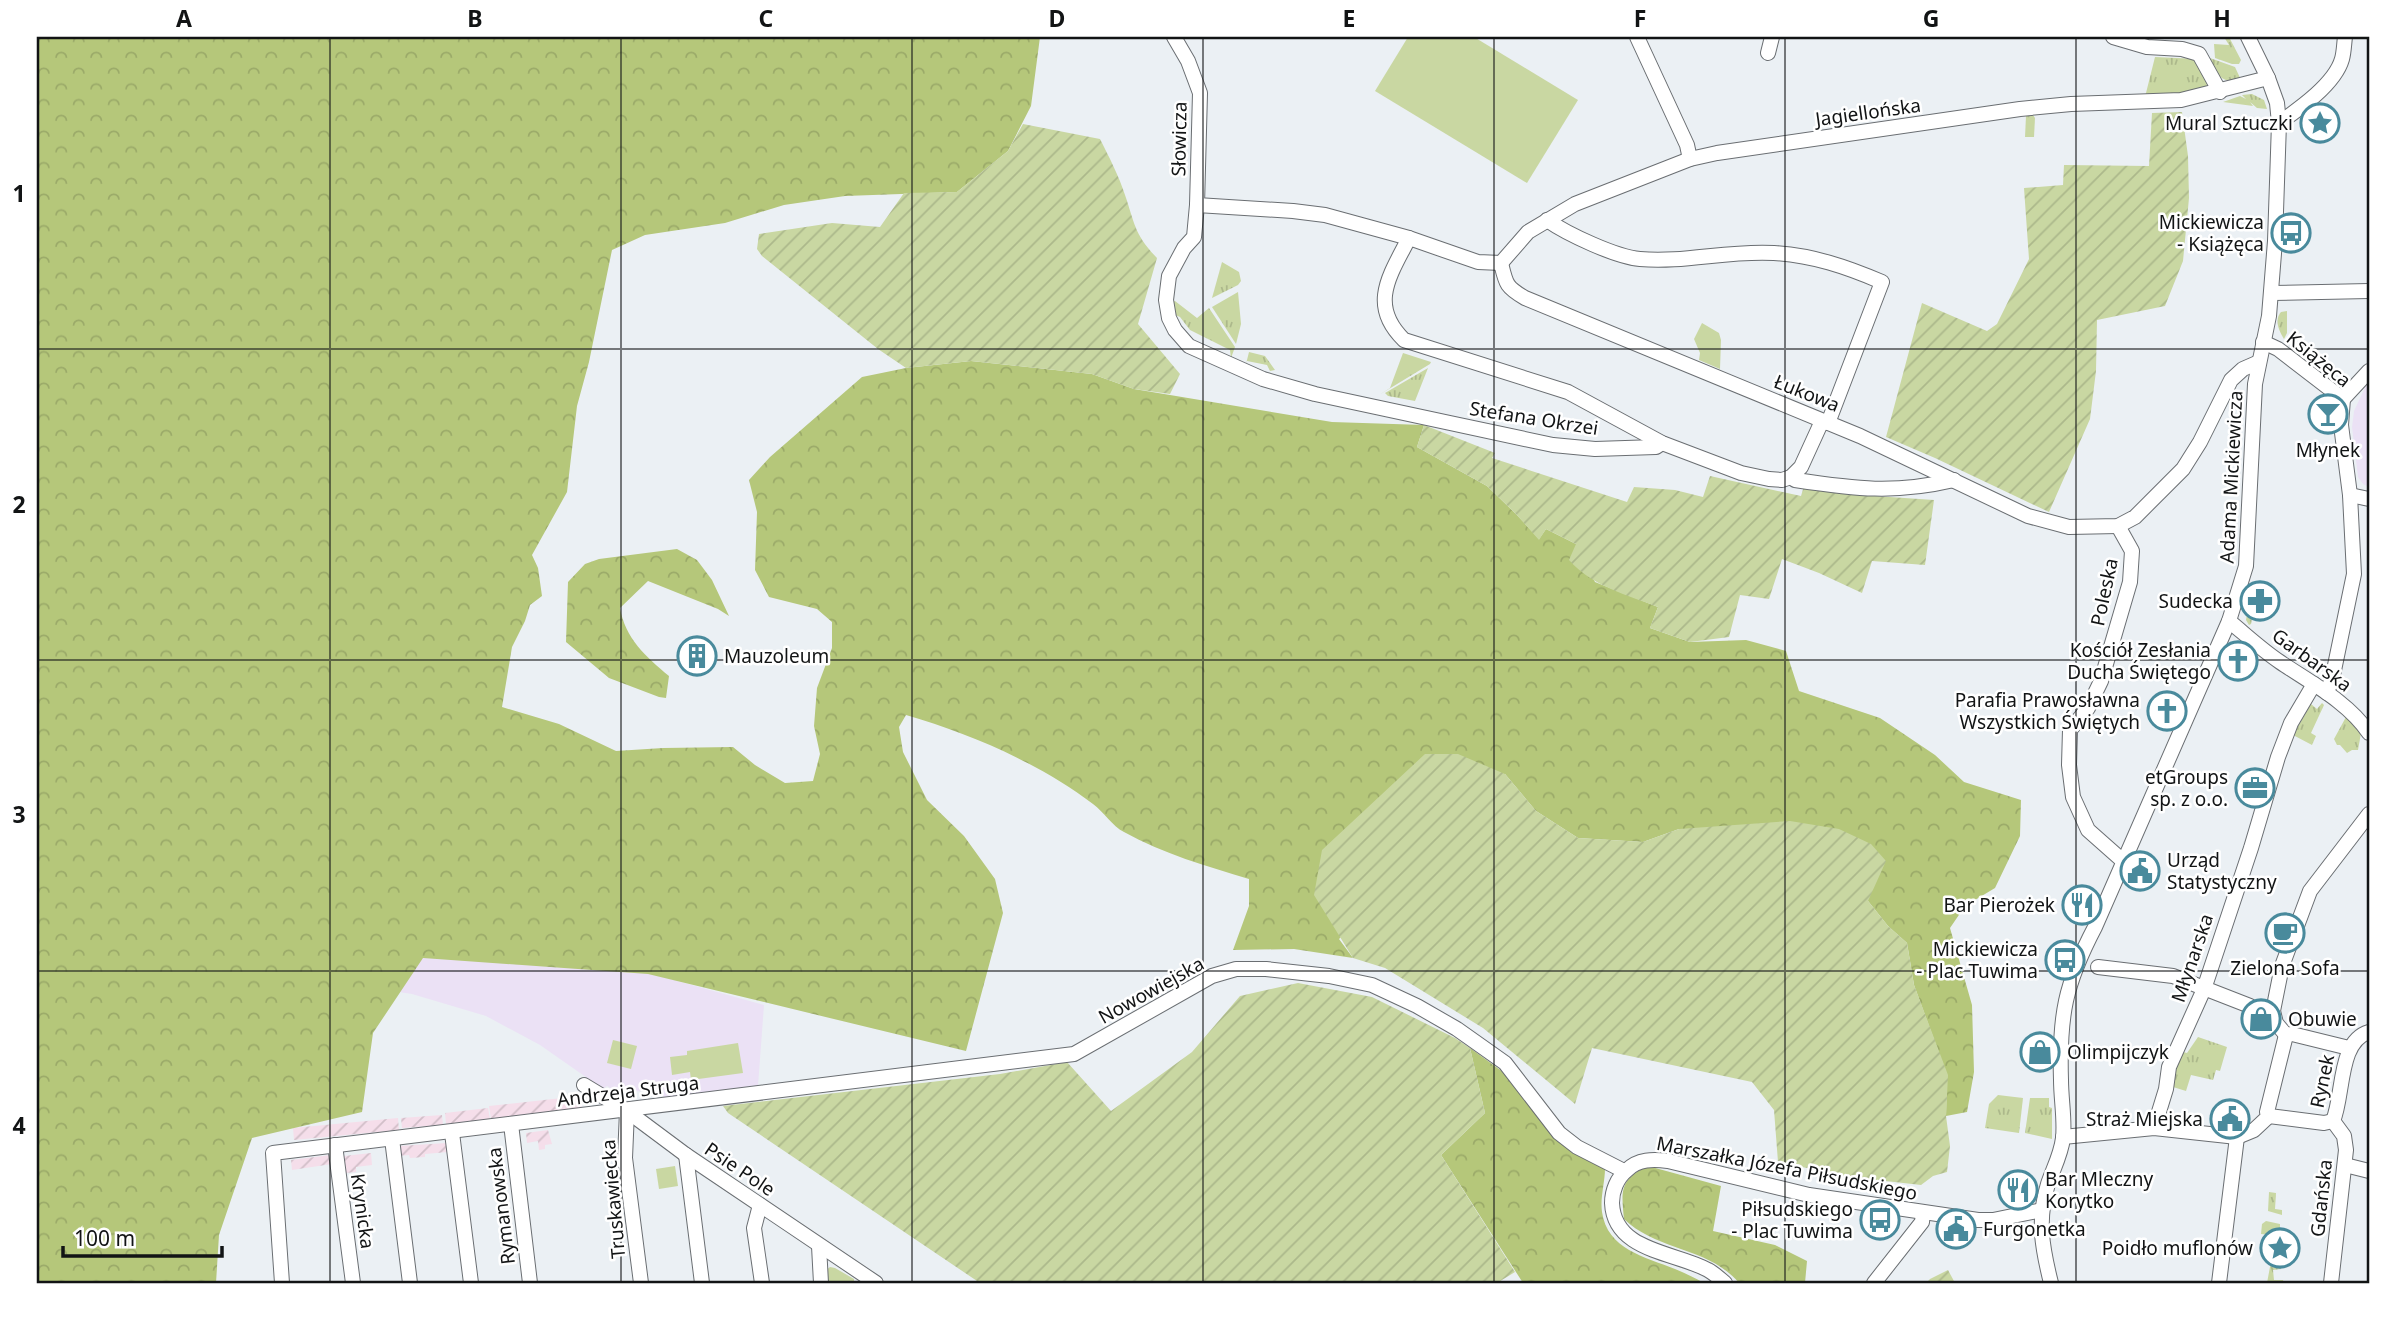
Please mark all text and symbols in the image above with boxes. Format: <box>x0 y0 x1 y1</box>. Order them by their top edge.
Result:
text: A <box>176 2 192 34</box>
text: B <box>467 2 483 34</box>
text: C <box>759 2 774 34</box>
text: D <box>1049 2 1065 34</box>
text: E <box>1343 2 1355 34</box>
text: F <box>1634 2 1646 34</box>
text: G <box>1923 2 1939 34</box>
text: H <box>2213 2 2231 34</box>
street label: Jagiellońska <box>1812 92 1922 133</box>
street label: Słowicza <box>1165 101 1193 177</box>
place icon: Mural Sztuczki <box>2299 102 2341 144</box>
place label: Mural Sztuczki <box>2165 110 2293 136</box>
text: 1 <box>12 177 26 209</box>
place label: Mickiewicza - Książęca <box>2159 209 2264 257</box>
bus stop icon: Mickiewicza - Książęca <box>2270 212 2312 254</box>
street label: Książęca <box>2281 325 2357 393</box>
street label: Łukowa <box>1770 368 1844 418</box>
street label: Adama Mickiewicza <box>2213 390 2249 564</box>
bar icon: Młynek <box>2307 393 2349 435</box>
street label: Stefana Okrzei <box>1468 395 1600 441</box>
place label: Młynek <box>2296 437 2360 463</box>
text: 2 <box>12 488 26 520</box>
street label: Poleska <box>2084 556 2124 628</box>
pharmacy icon: Sudecka <box>2239 580 2281 622</box>
place label: Sudecka <box>2159 588 2233 614</box>
street label: Garbarska <box>2267 622 2357 698</box>
building icon: Mauzoleum <box>676 635 718 677</box>
place label: Kościół Zesłania Ducha Świętego <box>2067 637 2211 685</box>
church icon: Kościół Zesłania Ducha Świętego <box>2217 640 2259 682</box>
place label: Mauzoleum <box>724 643 829 669</box>
place label: Parafia Prawosławna Wszystkich Świętych <box>1955 687 2140 735</box>
church icon: Parafia Prawosławna Wszystkich Świętych <box>2146 690 2188 732</box>
place label: etGroups sp. z o.o. <box>2145 764 2228 812</box>
office icon: etGroups sp. z o.o. <box>2234 767 2276 809</box>
text: 3 <box>12 798 26 830</box>
place label: Urząd Statystyczny <box>2167 847 2277 895</box>
public building icon: Urząd Statystyczny <box>2119 850 2161 892</box>
restaurant icon: Bar Pierożek <box>2061 884 2103 926</box>
place label: Bar Pierożek <box>1944 892 2055 918</box>
street label: Młynarska <box>2165 910 2219 1006</box>
cafe icon: Zielona Sofa <box>2264 912 2306 954</box>
place label: Mickiewicza - Plac Tuwima <box>1916 936 2038 984</box>
bus stop icon: Mickiewicza - Plac Tuwima <box>2044 939 2086 981</box>
street label: Nowowiejska <box>1094 950 1208 1030</box>
place label: Zielona Sofa <box>2230 955 2340 981</box>
shop icon: Obuwie <box>2240 998 2282 1040</box>
place label: Obuwie <box>2288 1006 2357 1032</box>
shop icon: Olimpijczyk <box>2019 1031 2061 1073</box>
place label: Olimpijczyk <box>2067 1039 2169 1065</box>
street label: Rynek <box>2304 1052 2340 1110</box>
street label: Andrzeja Struga <box>556 1069 700 1113</box>
public building icon: Straż Miejska <box>2209 1098 2251 1140</box>
place label: Straż Miejska <box>2086 1106 2203 1132</box>
text: 4 <box>12 1109 26 1141</box>
street label: Marszałka Józefa Piłsudskiego <box>1654 1130 1920 1206</box>
street label: Psie Pole <box>700 1136 780 1202</box>
street label: Truskawiecka <box>595 1138 631 1260</box>
street label: Rymanowska <box>481 1146 521 1266</box>
street label: Gdańska <box>2304 1158 2338 1238</box>
place label: Bar Mleczny Korytko <box>2045 1166 2153 1214</box>
restaurant icon: Bar Mleczny Korytko <box>1997 1169 2039 1211</box>
street label: Krynicka <box>345 1172 381 1250</box>
place label: Piłsudskiego - Plac Tuwima <box>1731 1196 1853 1244</box>
bus stop icon: Piłsudskiego - Plac Tuwima <box>1859 1199 1901 1241</box>
public building icon: Furgonetka <box>1935 1208 1977 1250</box>
scale bar <box>63 1215 222 1259</box>
place label: Furgonetka <box>1983 1216 2086 1242</box>
text: 100 m <box>74 1224 135 1252</box>
place icon: Poidło muflonów <box>2259 1227 2301 1269</box>
place label: Poidło muflonów <box>2102 1235 2253 1261</box>

